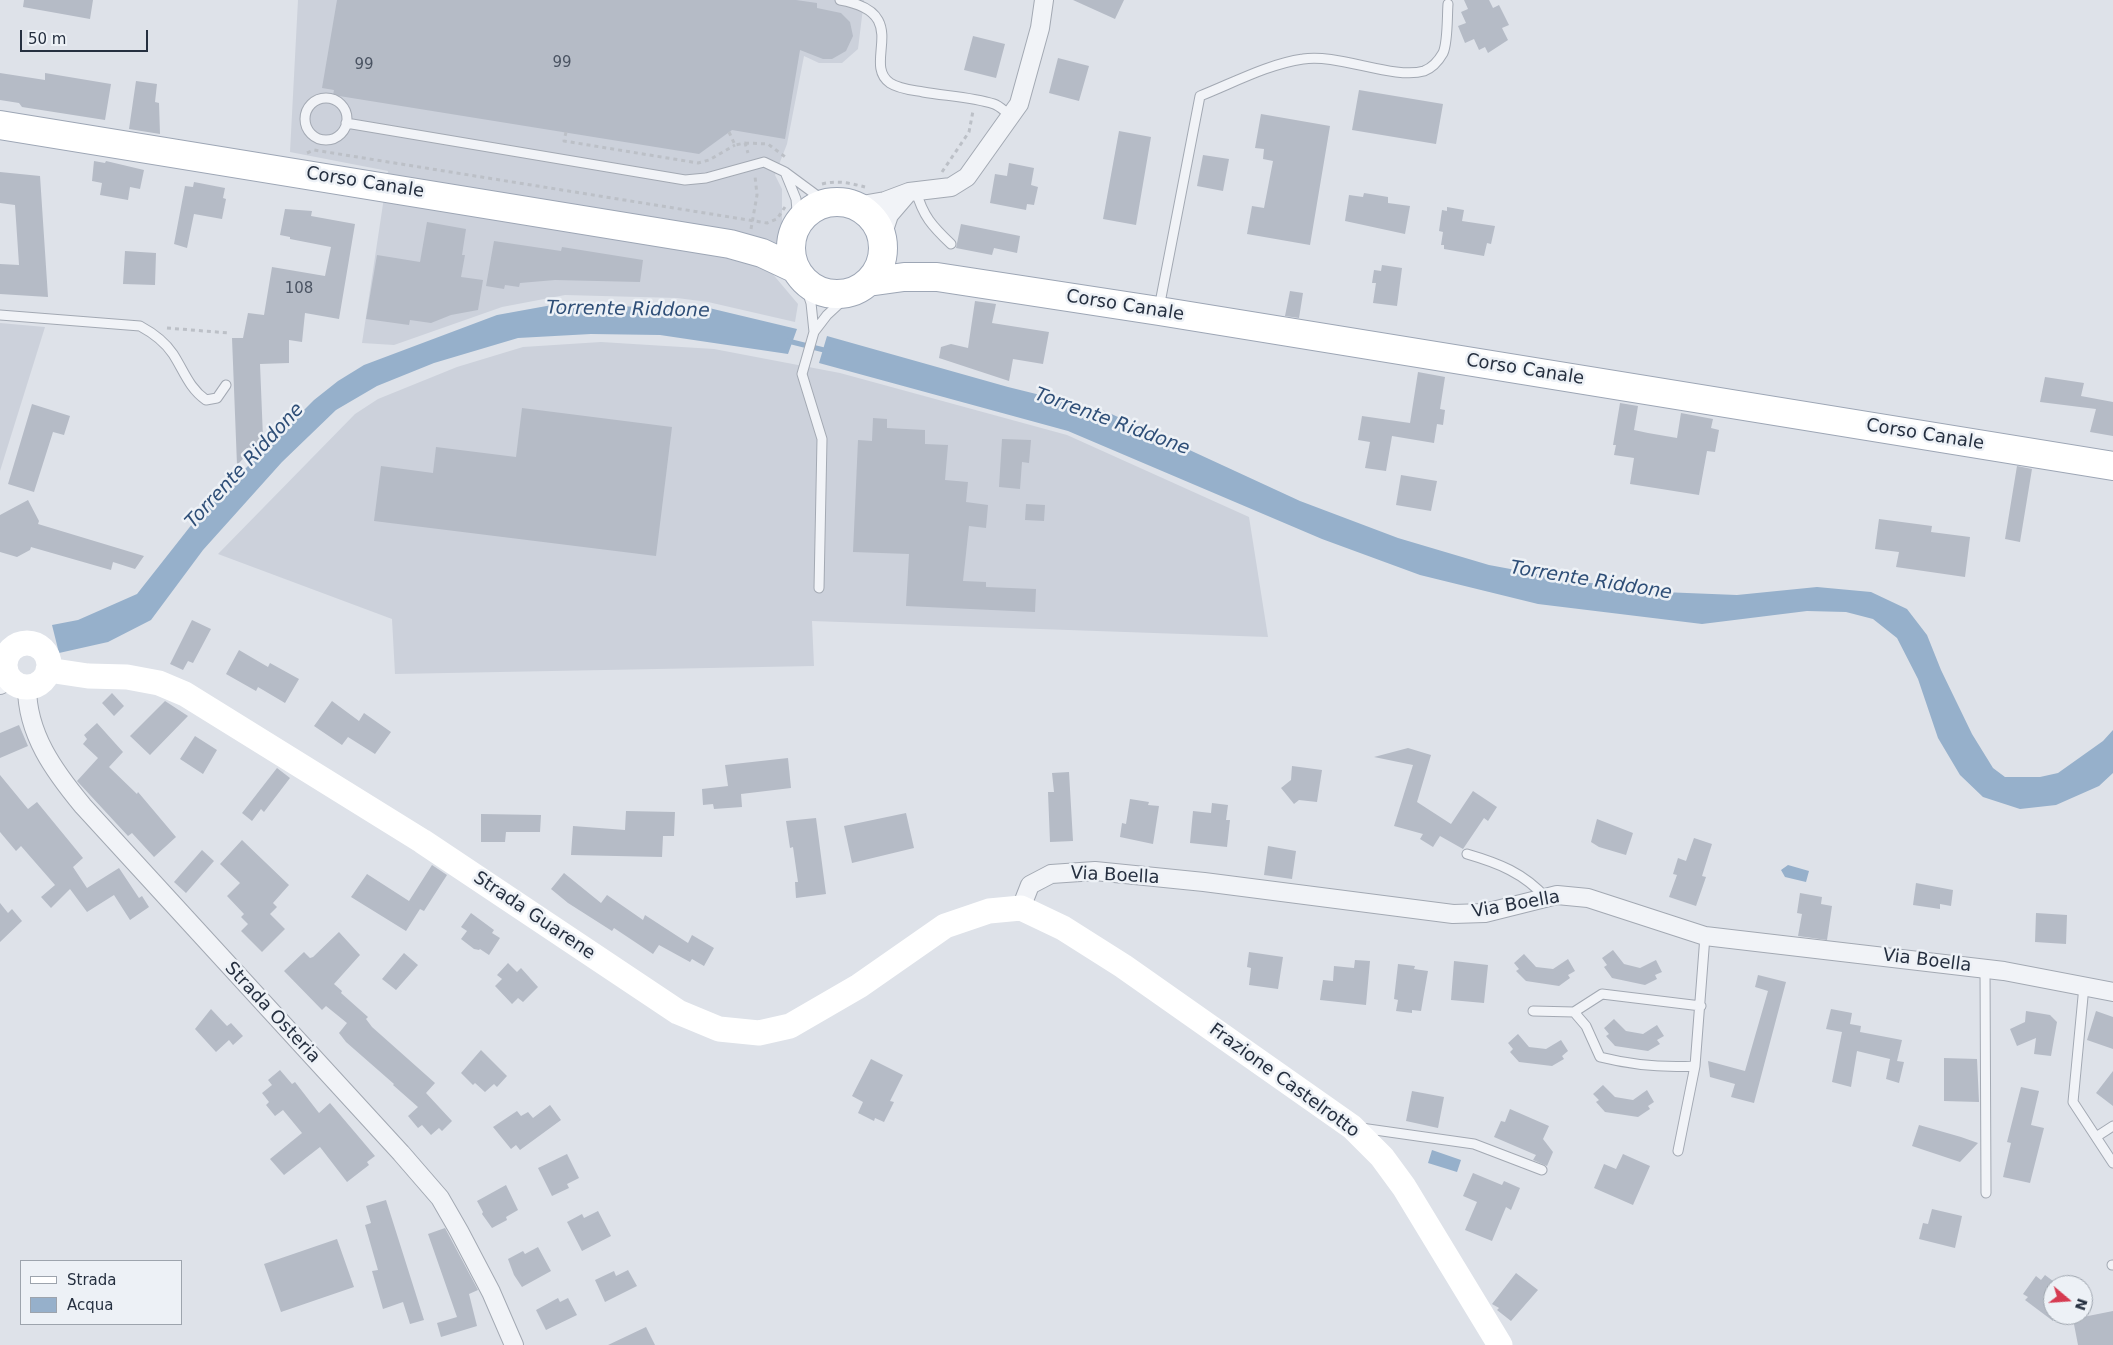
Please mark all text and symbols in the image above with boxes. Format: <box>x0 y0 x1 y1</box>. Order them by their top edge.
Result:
scale bar <box>22 20 150 52</box>
text: 50 m <box>28 30 66 48</box>
house number: 99 <box>552 54 572 72</box>
house number: 99 <box>354 56 374 74</box>
street label: Corso Canale <box>304 163 426 203</box>
house number: 108 <box>285 280 313 298</box>
street label: Corso Canale <box>1064 286 1186 326</box>
water label: Torrente Riddone <box>546 297 710 323</box>
street label: Corso Canale <box>1464 350 1586 390</box>
water label: Torrente Riddone <box>1031 383 1193 461</box>
water label: Torrente Riddone <box>181 398 309 534</box>
street label: Corso Canale <box>1864 415 1986 455</box>
water label: Torrente Riddone <box>1509 557 1673 605</box>
street label: Via Boella <box>1070 863 1160 889</box>
street label: Strada Guarene <box>469 867 599 965</box>
street label: Via Boella <box>1470 887 1562 923</box>
street label: Via Boella <box>1881 945 1973 977</box>
street label: Strada Osteria <box>220 958 324 1068</box>
street label: Frazione Castelrotto <box>1205 1019 1363 1143</box>
legend <box>20 1260 182 1325</box>
text: Strada <box>67 1271 116 1289</box>
north arrow <box>2043 1275 2093 1325</box>
text: Acqua <box>67 1296 113 1314</box>
text: N <box>2072 1296 2091 1312</box>

